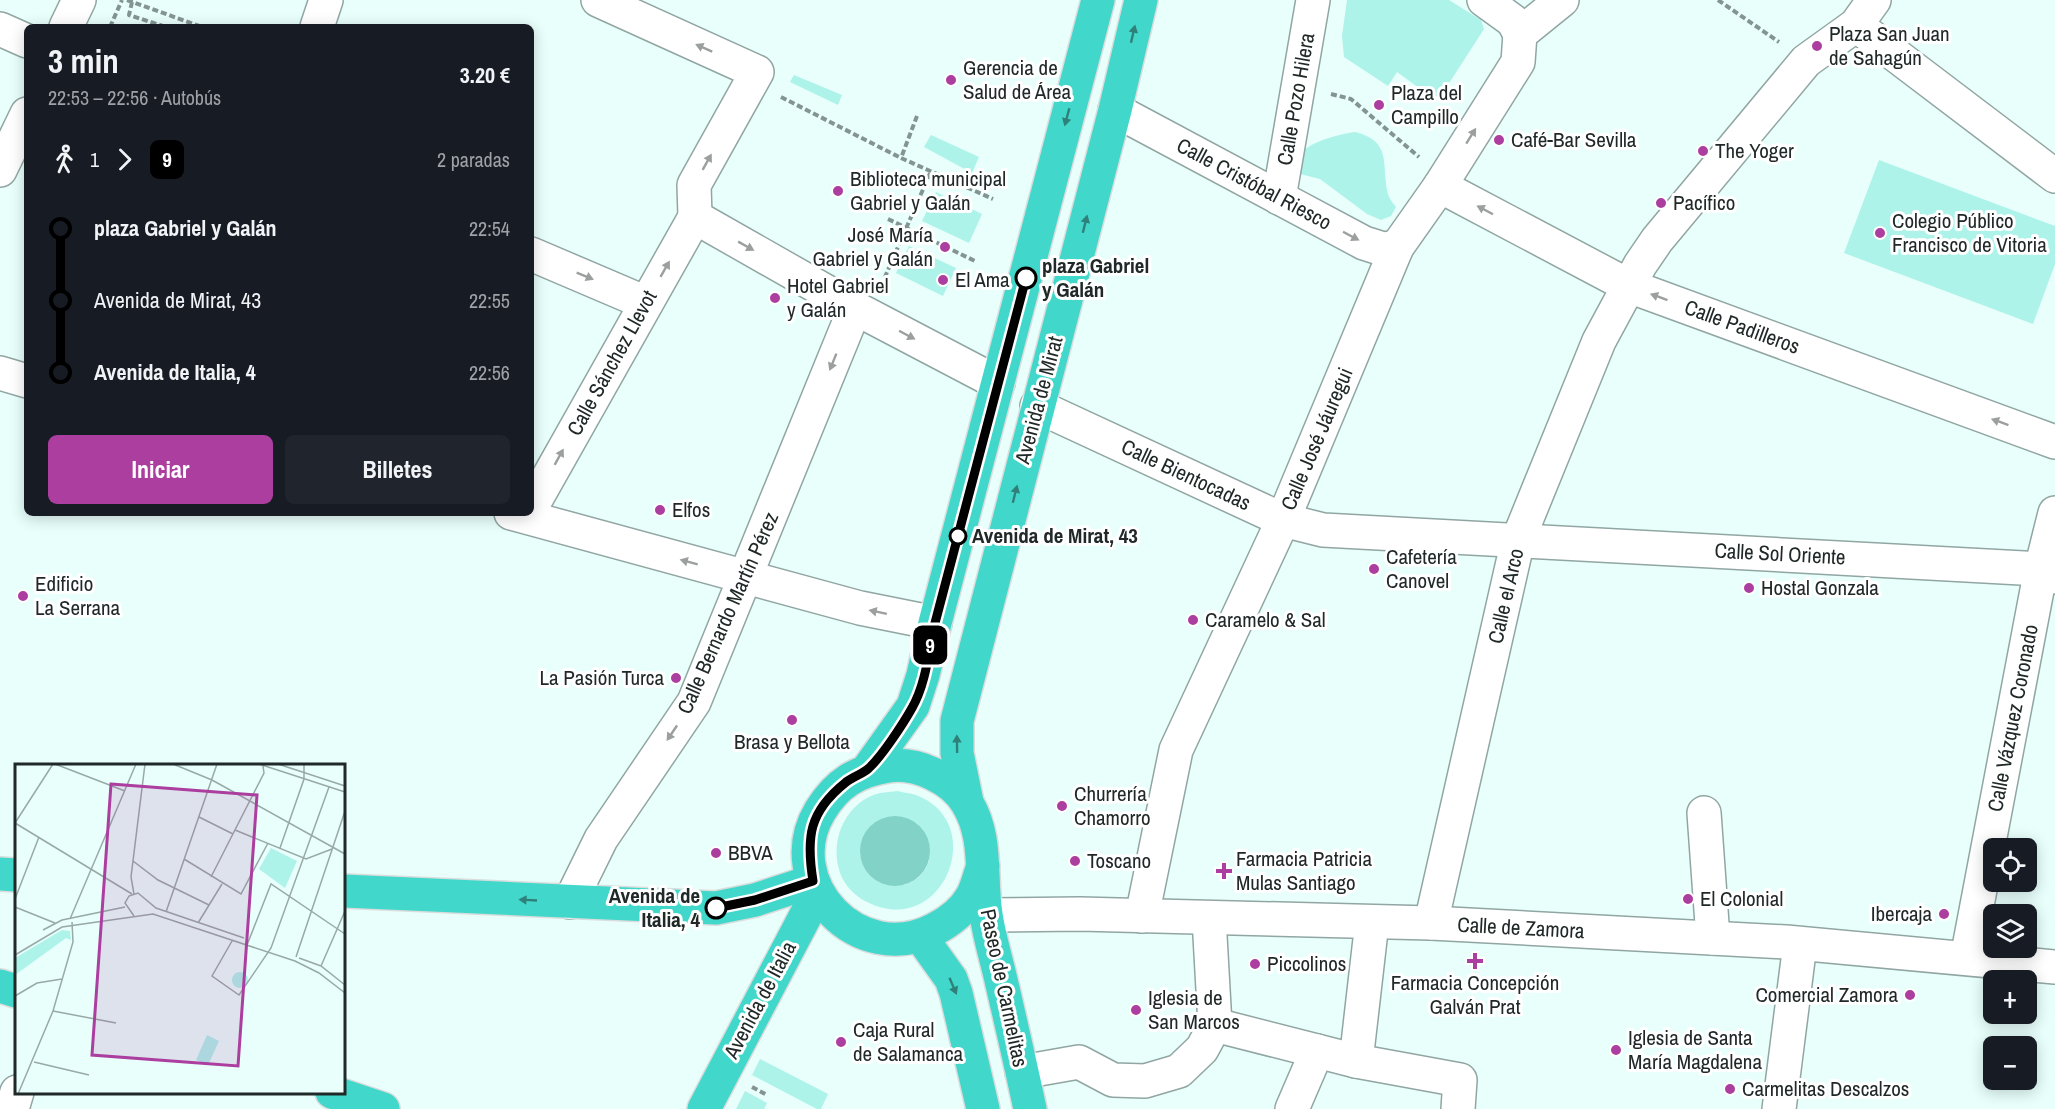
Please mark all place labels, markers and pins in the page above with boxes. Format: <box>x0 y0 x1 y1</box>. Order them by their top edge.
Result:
place label: Plaza San Juan de Sahagún <box>1829 19 1950 72</box>
marker: Plaza San Juan de Sahagún <box>1810 39 1824 53</box>
place label: Gerencia de Salud de Área <box>963 53 1072 106</box>
marker: Gerencia de Salud de Área <box>944 73 958 87</box>
place label: Plaza del Campillo <box>1391 78 1462 131</box>
marker: Plaza del Campillo <box>1372 98 1386 112</box>
place label: Café-Bar Sevilla <box>1511 125 1637 154</box>
marker: Café-Bar Sevilla <box>1492 133 1506 147</box>
place label: The Yoger <box>1715 136 1794 165</box>
marker: The Yoger <box>1696 144 1710 158</box>
place label: Biblioteca municipal Gabriel y Galán <box>850 164 1006 217</box>
marker: Biblioteca municipal Gabriel y Galán <box>831 184 845 198</box>
place label: Pacífico <box>1673 188 1735 217</box>
marker: Pacífico <box>1654 196 1668 210</box>
place label: Colegio Público Francisco de Vitoria <box>1892 206 2047 259</box>
place label: José María Gabriel y Galán <box>812 220 933 273</box>
marker: Colegio Público Francisco de Vitoria <box>1873 226 1887 240</box>
marker: José María Gabriel y Galán <box>938 240 952 254</box>
place label: plaza Gabriel y Galán <box>1042 251 1149 304</box>
place label: El Ama <box>955 265 1010 294</box>
marker: plaza Gabriel y Galán <box>1015 267 1037 289</box>
place label: Hotel Gabriel y Galán <box>787 271 888 324</box>
marker: El Ama <box>936 273 950 287</box>
marker: Hotel Gabriel y Galán <box>768 291 782 305</box>
place label: Elfos <box>672 495 710 524</box>
marker: Elfos <box>653 503 667 517</box>
place label: Avenida de Mirat, 43 <box>972 521 1138 550</box>
marker: Avenida de Mirat, 43 <box>949 527 967 545</box>
place label: Cafetería Canovel <box>1386 542 1457 595</box>
marker: Cafetería Canovel <box>1367 562 1381 576</box>
place label: Edificio La Serrana <box>35 569 121 622</box>
place label: Hostal Gonzala <box>1761 573 1879 602</box>
marker: Hostal Gonzala <box>1742 581 1756 595</box>
marker: Edificio La Serrana <box>16 589 30 603</box>
place label: Caramelo & Sal <box>1205 605 1326 634</box>
marker: Caramelo & Sal <box>1186 613 1200 627</box>
place label: La Pasión Turca <box>539 663 664 692</box>
marker: La Pasión Turca <box>669 671 683 685</box>
marker: Brasa y Bellota <box>785 713 799 727</box>
place label: Brasa y Bellota <box>734 727 850 756</box>
place label: Churrería Chamorro <box>1074 779 1151 832</box>
marker: Churrería Chamorro <box>1055 799 1069 813</box>
place label: BBVA <box>728 838 773 867</box>
place label: Farmacia Patricia Mulas Santiago <box>1236 844 1372 897</box>
marker: BBVA <box>709 846 723 860</box>
place label: Toscano <box>1087 846 1151 875</box>
marker: Toscano <box>1068 854 1082 868</box>
marker: Farmacia Patricia Mulas Santiago <box>1217 864 1231 878</box>
place label: Avenida de Italia, 4 <box>609 881 700 934</box>
place label: El Colonial <box>1700 884 1783 913</box>
marker: El Colonial <box>1681 892 1695 906</box>
marker: Avenida de Italia, 4 <box>705 897 727 919</box>
place label: Ibercaja <box>1871 899 1932 928</box>
marker: Ibercaja <box>1937 907 1951 921</box>
place label: Piccolinos <box>1267 949 1346 978</box>
marker: Farmacia Concepción Galván Prat <box>1468 954 1482 968</box>
marker: Piccolinos <box>1248 957 1262 971</box>
place label: Farmacia Concepción Galván Prat <box>1391 968 1559 1021</box>
place label: Comercial Zamora <box>1755 980 1898 1009</box>
place label: Iglesia de San Marcos <box>1148 983 1240 1036</box>
marker: Comercial Zamora <box>1903 988 1917 1002</box>
marker: Iglesia de San Marcos <box>1129 1003 1143 1017</box>
place label: Caja Rural de Salamanca <box>853 1015 964 1068</box>
place label: Iglesia de Santa María Magdalena <box>1628 1023 1762 1076</box>
marker: Caja Rural de Salamanca <box>834 1035 848 1049</box>
marker: Iglesia de Santa María Magdalena <box>1609 1043 1623 1057</box>
place label: Carmelitas Descalzos <box>1742 1074 1909 1103</box>
marker: Carmelitas Descalzos <box>1723 1082 1737 1096</box>

